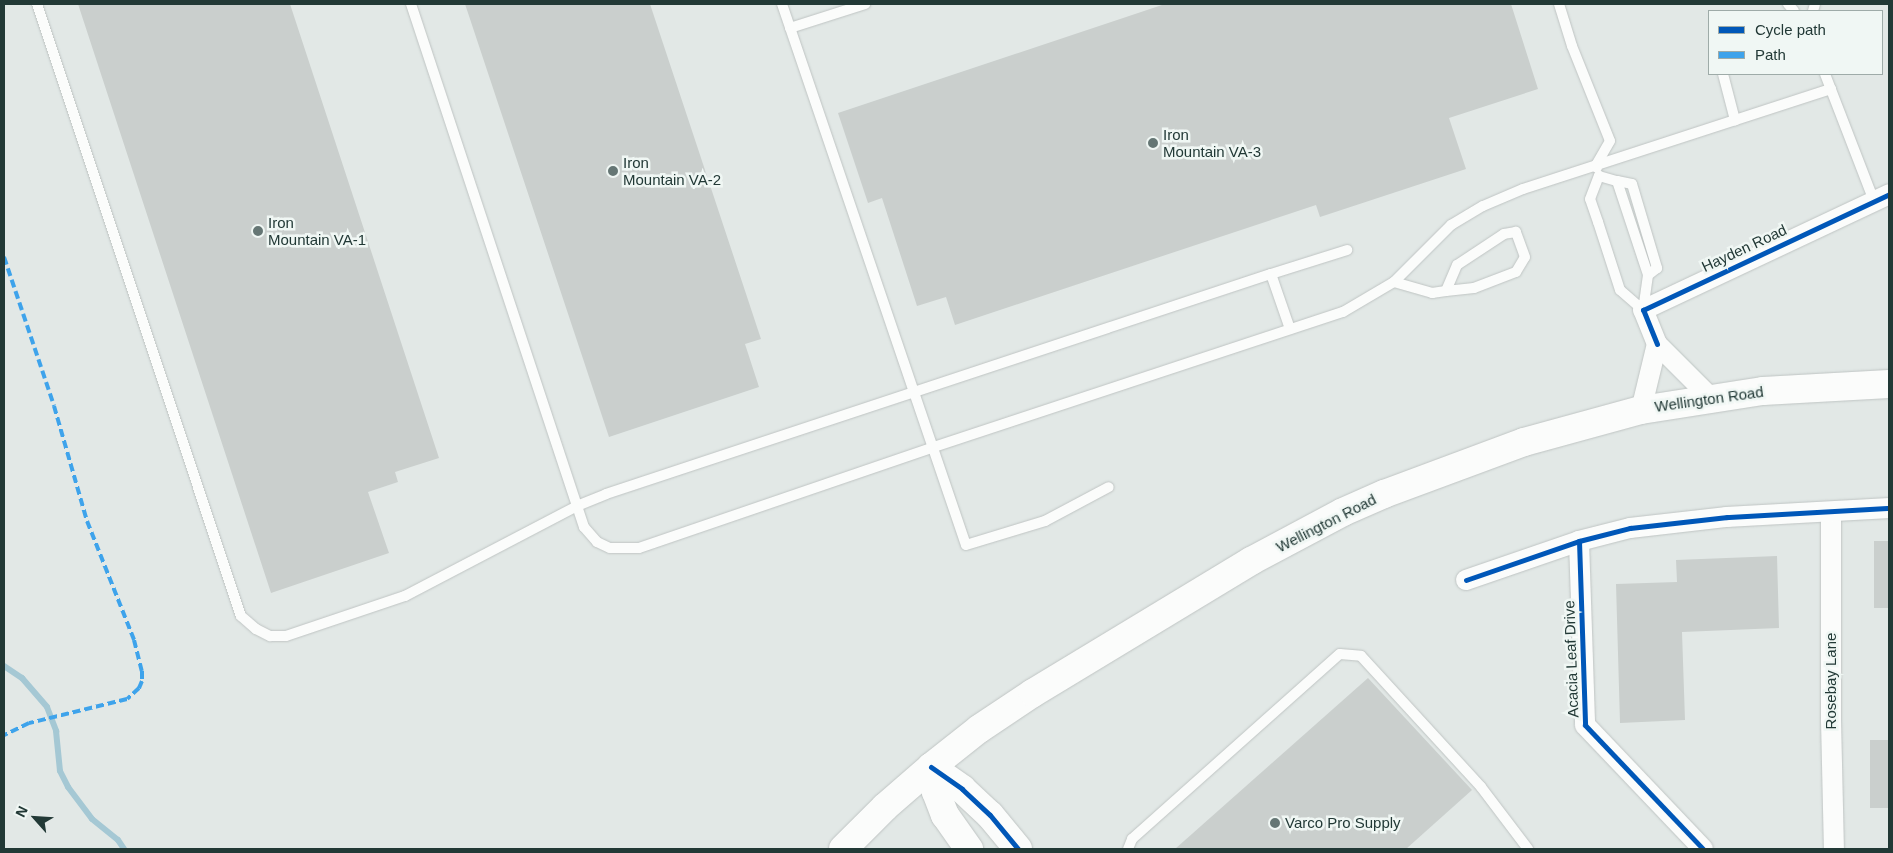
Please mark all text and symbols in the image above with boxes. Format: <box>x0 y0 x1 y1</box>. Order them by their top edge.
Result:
legend <box>1708 10 1883 75</box>
text: Cycle path <box>1755 21 1826 38</box>
text: Path <box>1755 46 1786 63</box>
place label: Iron Mountain VA-3 <box>1163 125 1261 160</box>
marker: Iron Mountain VA-3 <box>1147 137 1159 149</box>
place label: Iron Mountain VA-2 <box>623 153 721 188</box>
marker: Iron Mountain VA-2 <box>607 165 619 177</box>
place label: Iron Mountain VA-1 <box>268 213 366 248</box>
street label: Hayden Road <box>1699 220 1789 276</box>
marker: Iron Mountain VA-1 <box>252 225 264 237</box>
street label: Wellington Road <box>1653 382 1765 416</box>
street label: Wellington Road <box>1273 490 1379 556</box>
street label: Acacia Leaf Drive <box>1560 600 1582 718</box>
street label: Rosebay Lane <box>1822 633 1840 729</box>
north arrow <box>10 793 60 843</box>
text: N <box>12 803 31 819</box>
place label: Varco Pro Supply <box>1285 814 1401 832</box>
marker: Varco Pro Supply <box>1269 817 1281 829</box>

